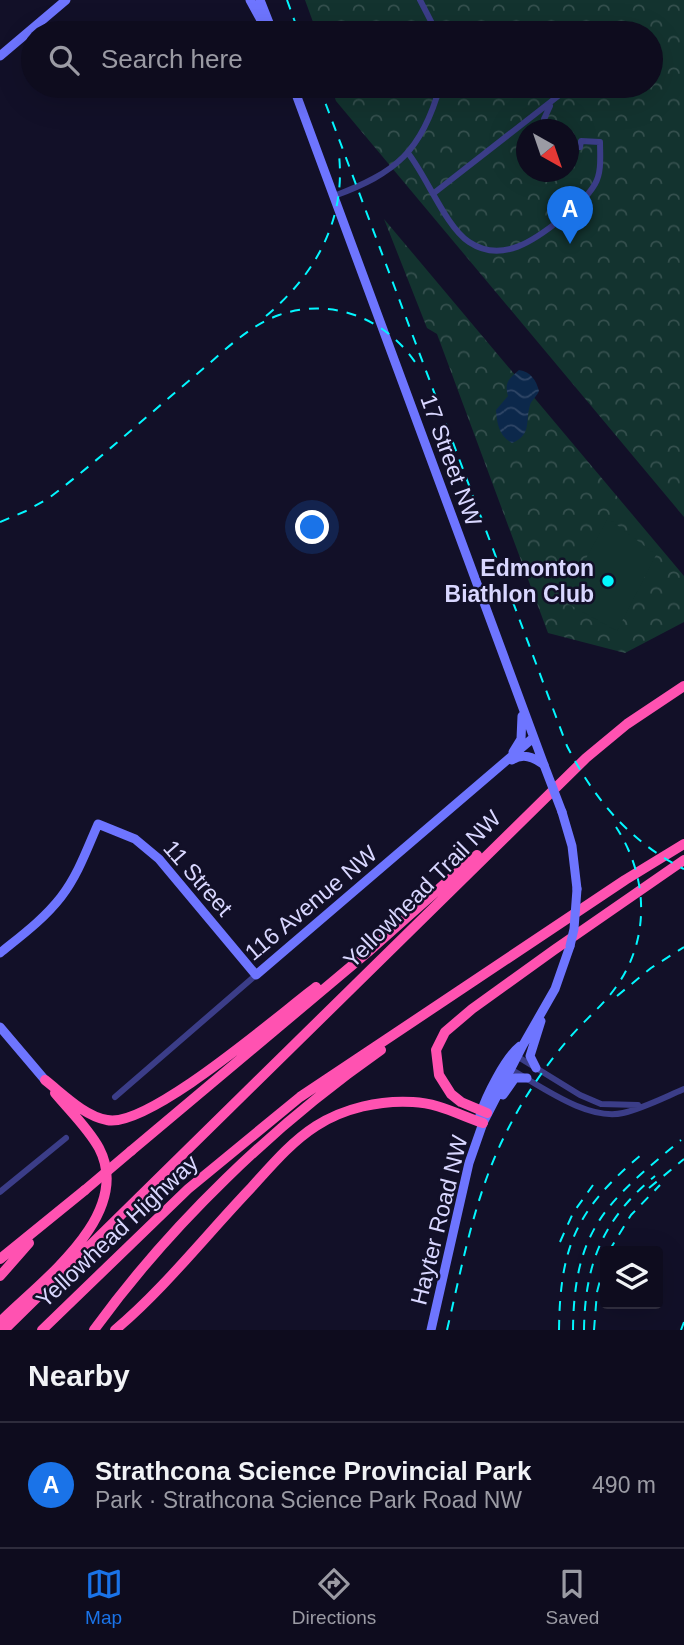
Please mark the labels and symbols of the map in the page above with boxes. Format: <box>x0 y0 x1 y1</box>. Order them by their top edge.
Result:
north arrow <box>516 119 579 182</box>
pin: A <box>547 186 593 244</box>
street label: 17 Street NW <box>415 391 487 530</box>
your location <box>295 510 329 544</box>
place label: Edmonton Biathlon Club <box>445 555 594 607</box>
marker: Edmonton Biathlon Club <box>600 573 616 589</box>
street label: Yellowhead Trail NW <box>338 805 506 973</box>
street label: 11 Street <box>158 835 238 922</box>
street label: 116 Avenue NW <box>240 840 382 966</box>
street label: Hayter Road NW <box>405 1132 473 1307</box>
street label: Yellowhead Highway <box>31 1149 204 1313</box>

